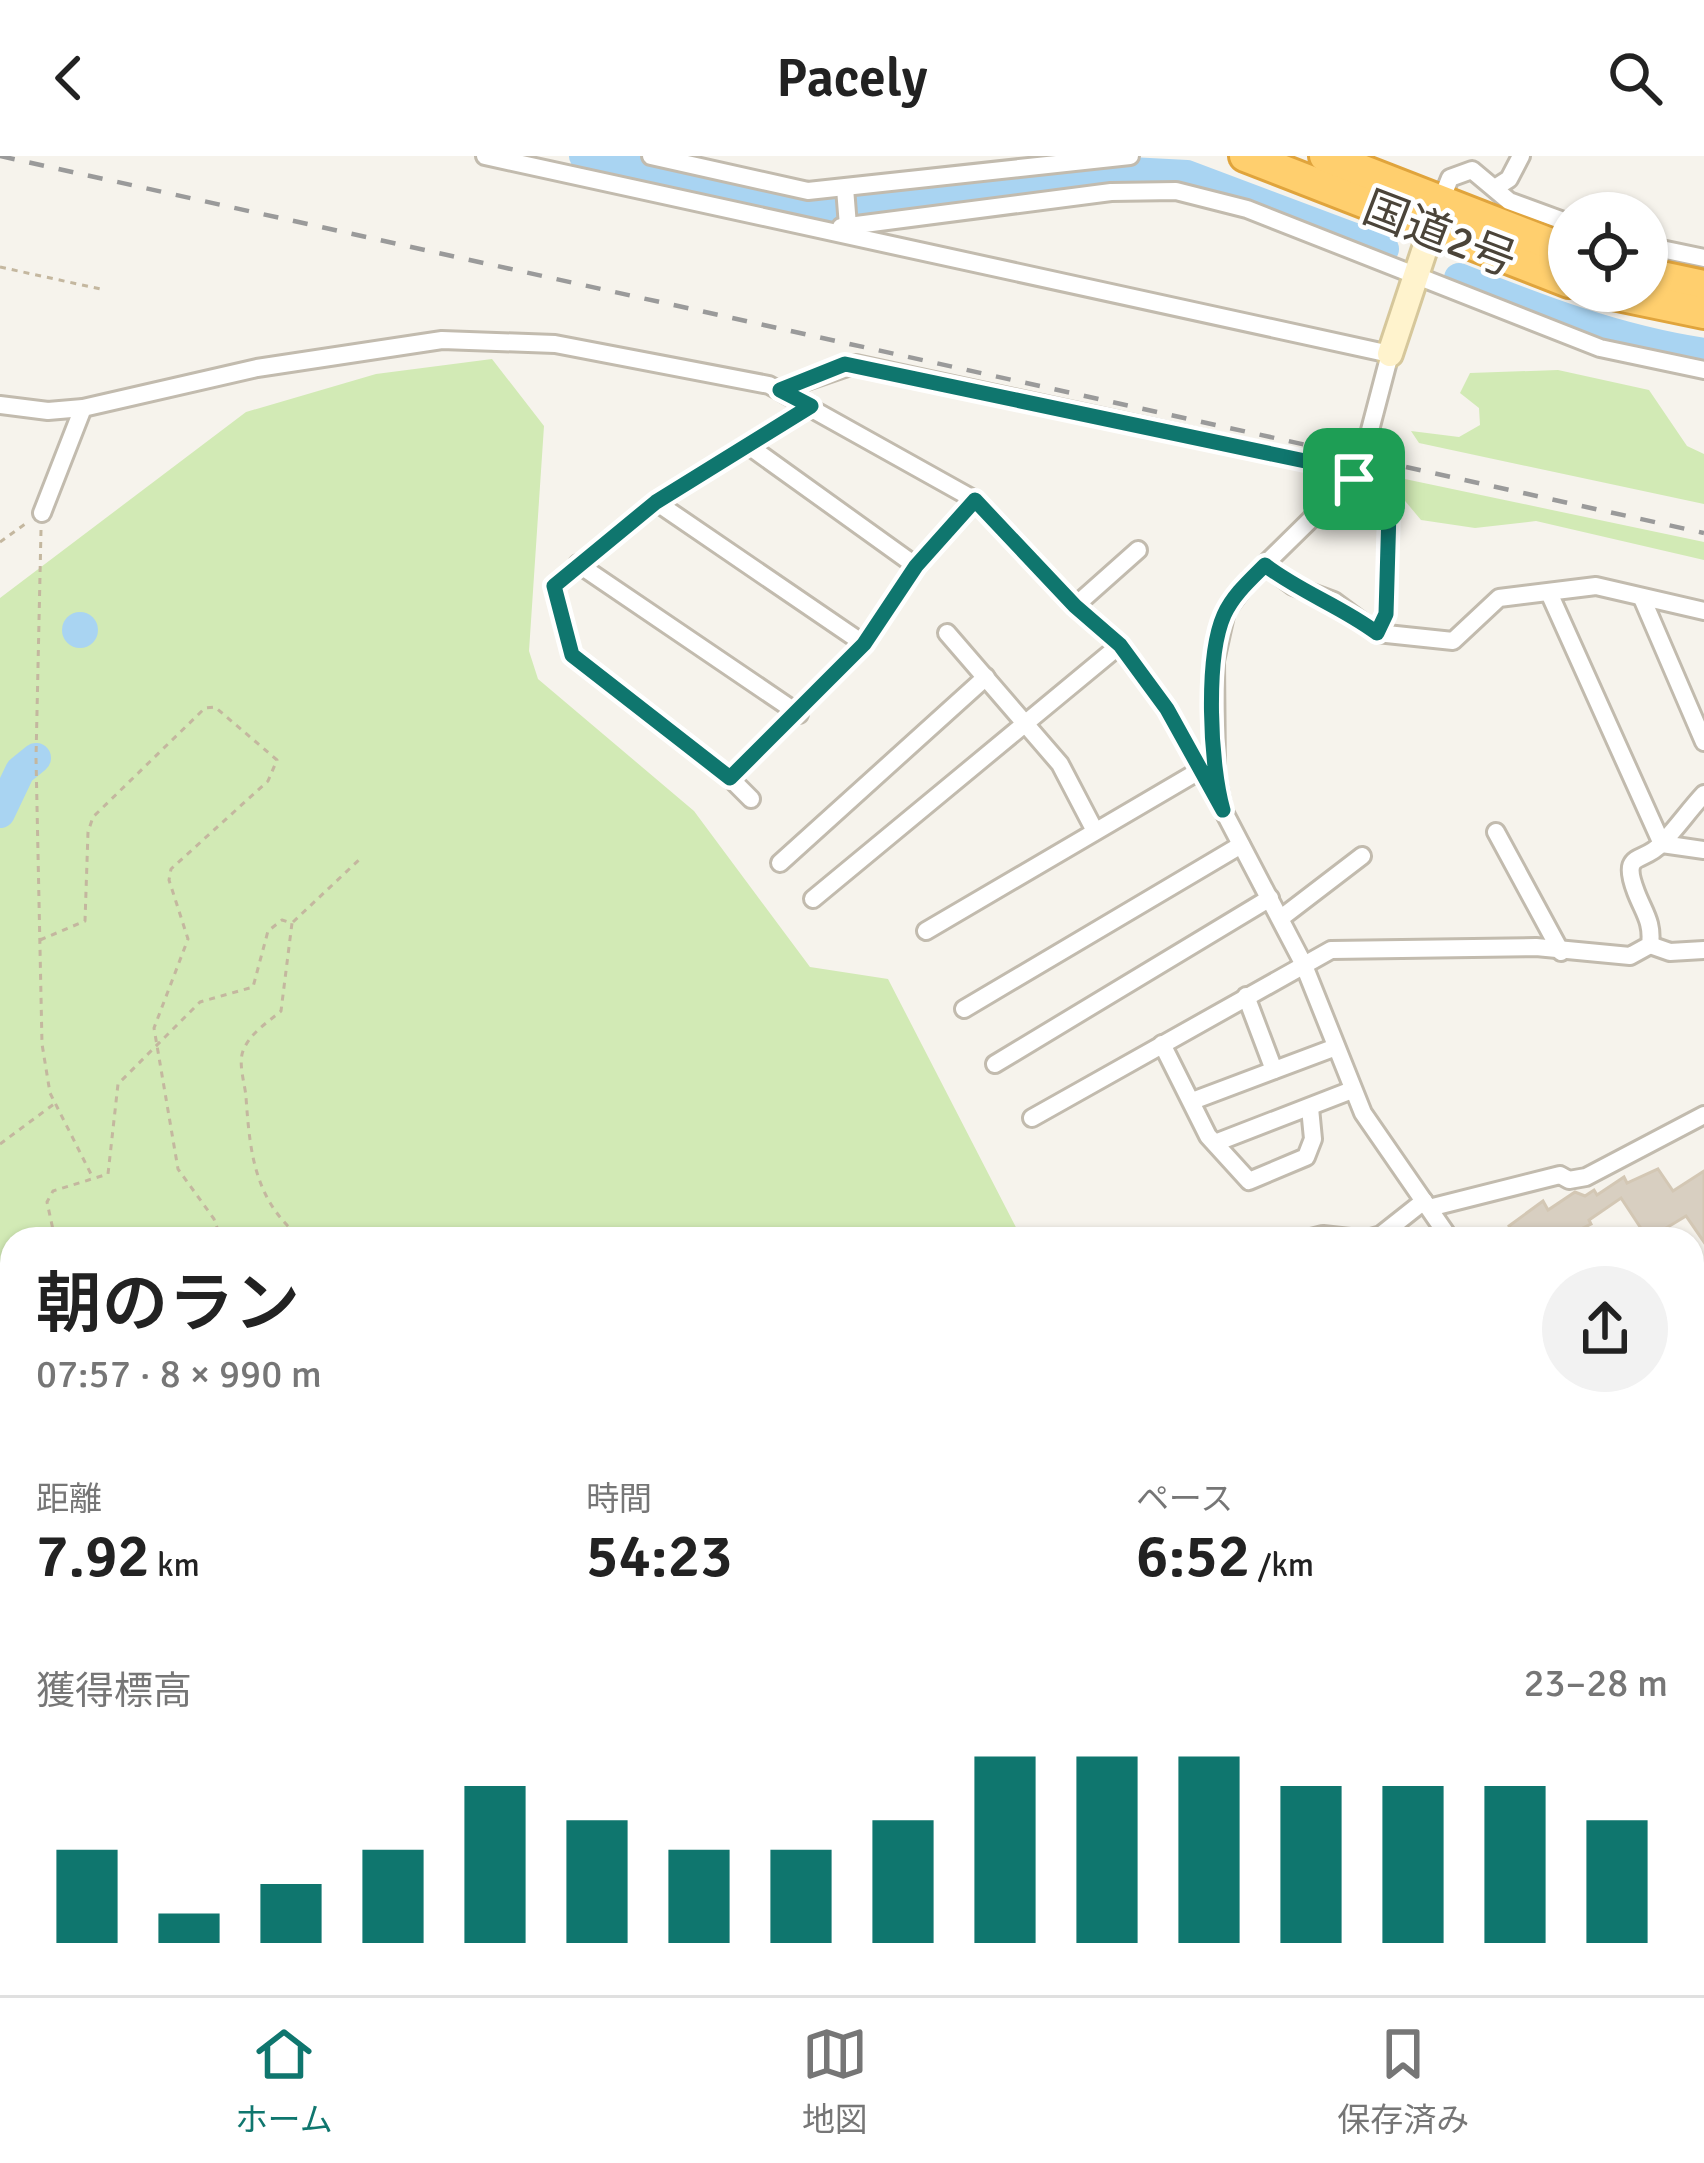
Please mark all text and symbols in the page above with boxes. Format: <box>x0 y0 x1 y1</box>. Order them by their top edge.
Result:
icon: back <box>36 45 102 111</box>
text: Pacely <box>776 45 928 112</box>
icon: search <box>1602 45 1668 111</box>
street label: 国道2号 <box>1355 180 1524 289</box>
map controls <box>1548 192 1668 312</box>
button: locate <box>1548 192 1668 312</box>
pin <box>1303 428 1405 530</box>
icon: arrive <box>1321 446 1387 512</box>
text: 朝のラン <box>36 1264 300 1345</box>
button: share <box>1542 1266 1668 1392</box>
text: 07:57 · 8 × 990 m <box>36 1350 322 1398</box>
text: 距離 <box>36 1479 102 1520</box>
text: 時間 <box>586 1479 652 1520</box>
text: ペース <box>1136 1479 1233 1520</box>
text: 7.92 <box>36 1520 150 1594</box>
text: 54:23 <box>586 1520 733 1594</box>
text: 6:52 <box>1136 1520 1250 1594</box>
text: km <box>150 1545 200 1586</box>
text: /km <box>1250 1545 1314 1586</box>
text: 23–28 m <box>1523 1659 1668 1707</box>
text: 獲得標高 <box>36 1667 192 1715</box>
tab: ホーム <box>235 2021 333 2141</box>
tab: 地図 <box>802 2021 868 2141</box>
tab: 保存済み <box>1337 2021 1469 2141</box>

